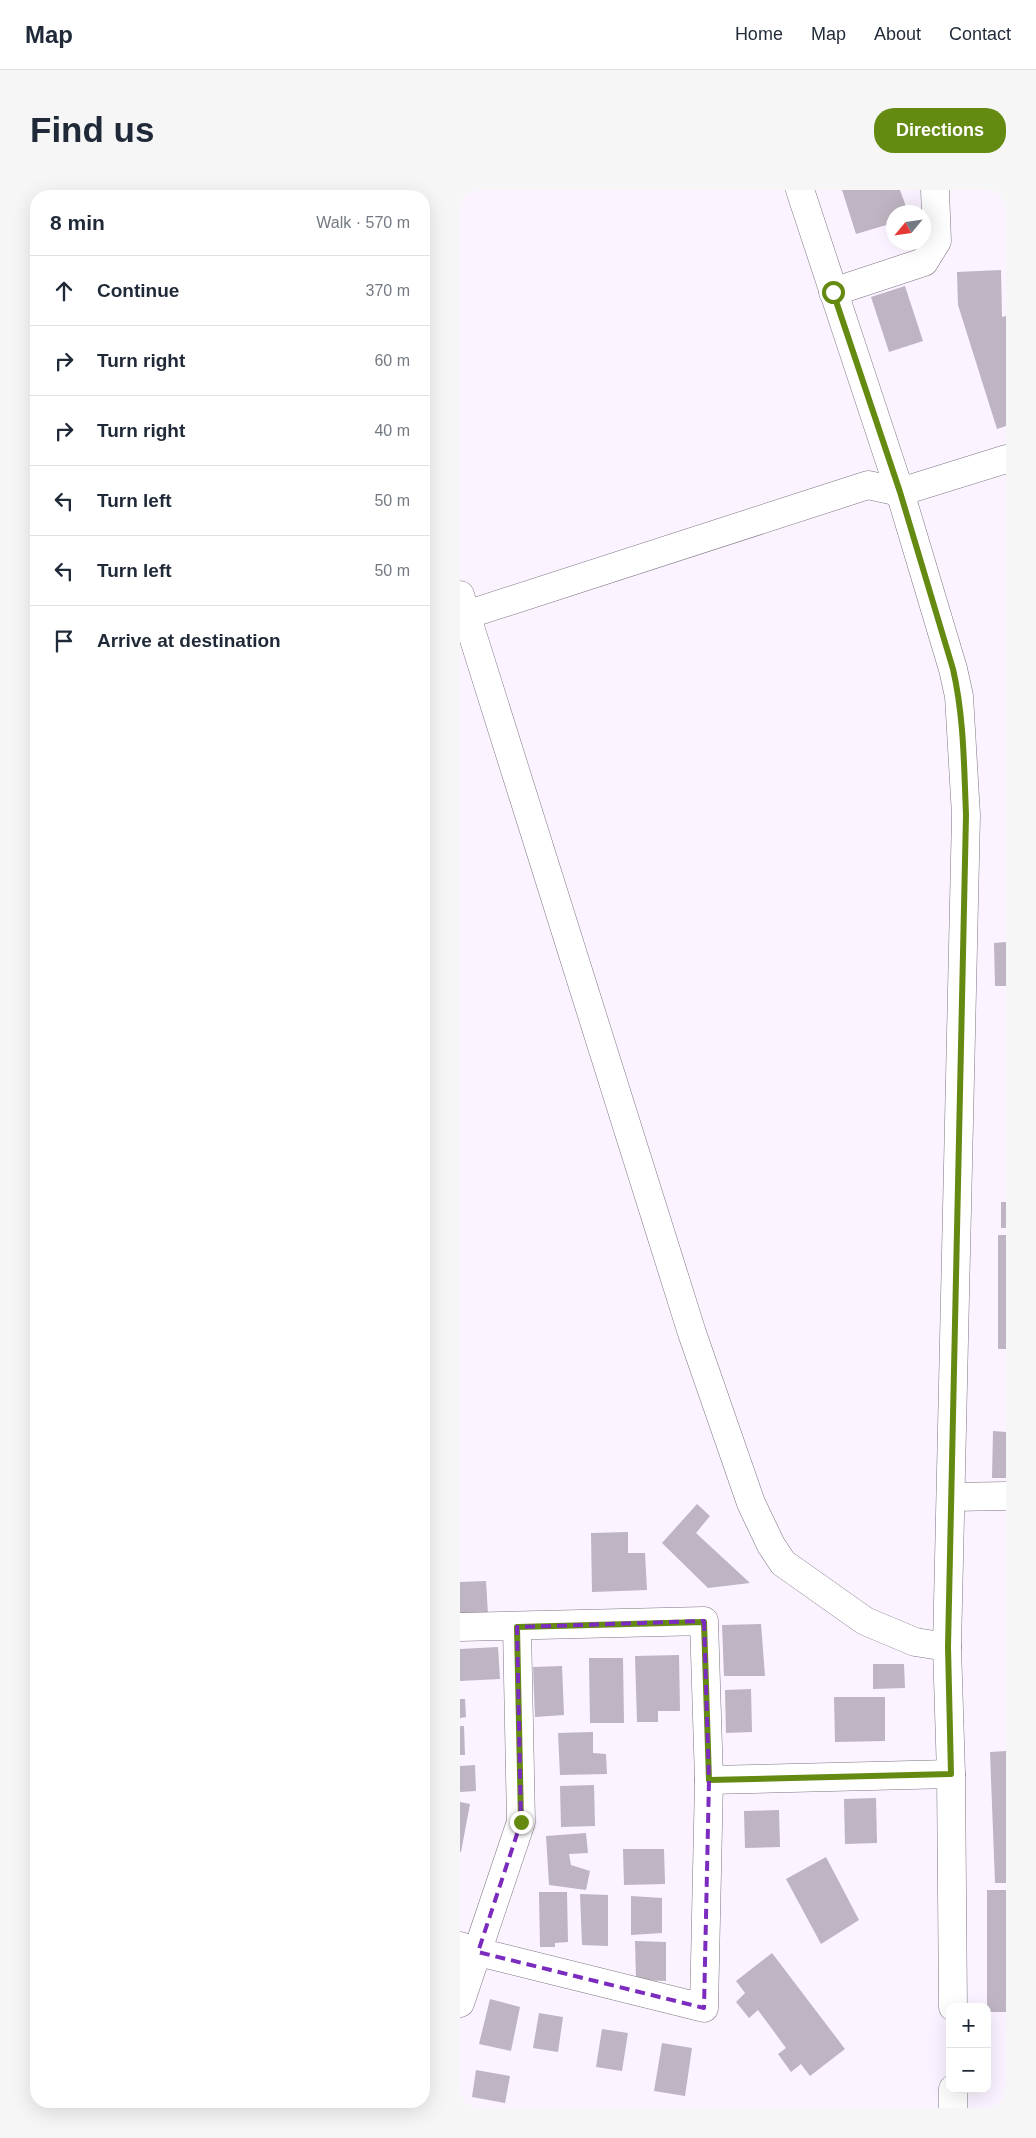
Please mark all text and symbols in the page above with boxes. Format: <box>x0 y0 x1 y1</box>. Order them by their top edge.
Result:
text: Map <box>25 21 73 48</box>
text: Home <box>735 24 783 44</box>
text: Map <box>811 24 846 44</box>
text: About <box>874 24 921 44</box>
text: Contact <box>949 24 1011 44</box>
button: Directions <box>874 108 1006 153</box>
text: Find us <box>30 110 154 149</box>
north arrow <box>886 205 931 250</box>
text: 8 min <box>50 211 105 234</box>
text: Walk · 570 m <box>316 214 410 231</box>
icon: ahead <box>50 277 78 305</box>
text: Continue <box>97 280 179 301</box>
route start <box>822 281 845 304</box>
text: 370 m <box>366 282 410 299</box>
icon: right <box>50 347 78 375</box>
text: Turn right <box>97 350 185 371</box>
text: 60 m <box>374 352 410 369</box>
icon: right <box>50 417 78 445</box>
text: Turn right <box>97 420 185 441</box>
text: 40 m <box>374 422 410 439</box>
icon: left <box>50 487 78 515</box>
text: Turn left <box>97 490 172 511</box>
text: 50 m <box>374 492 410 509</box>
icon: left <box>50 557 78 585</box>
text: Turn left <box>97 560 172 581</box>
text: 50 m <box>374 562 410 579</box>
icon: arrive <box>50 627 78 655</box>
text: Arrive at destination <box>97 630 281 651</box>
route end <box>510 1811 533 1834</box>
map controls <box>946 2003 991 2093</box>
button: + <box>946 2003 991 2048</box>
button: − <box>946 2048 991 2093</box>

